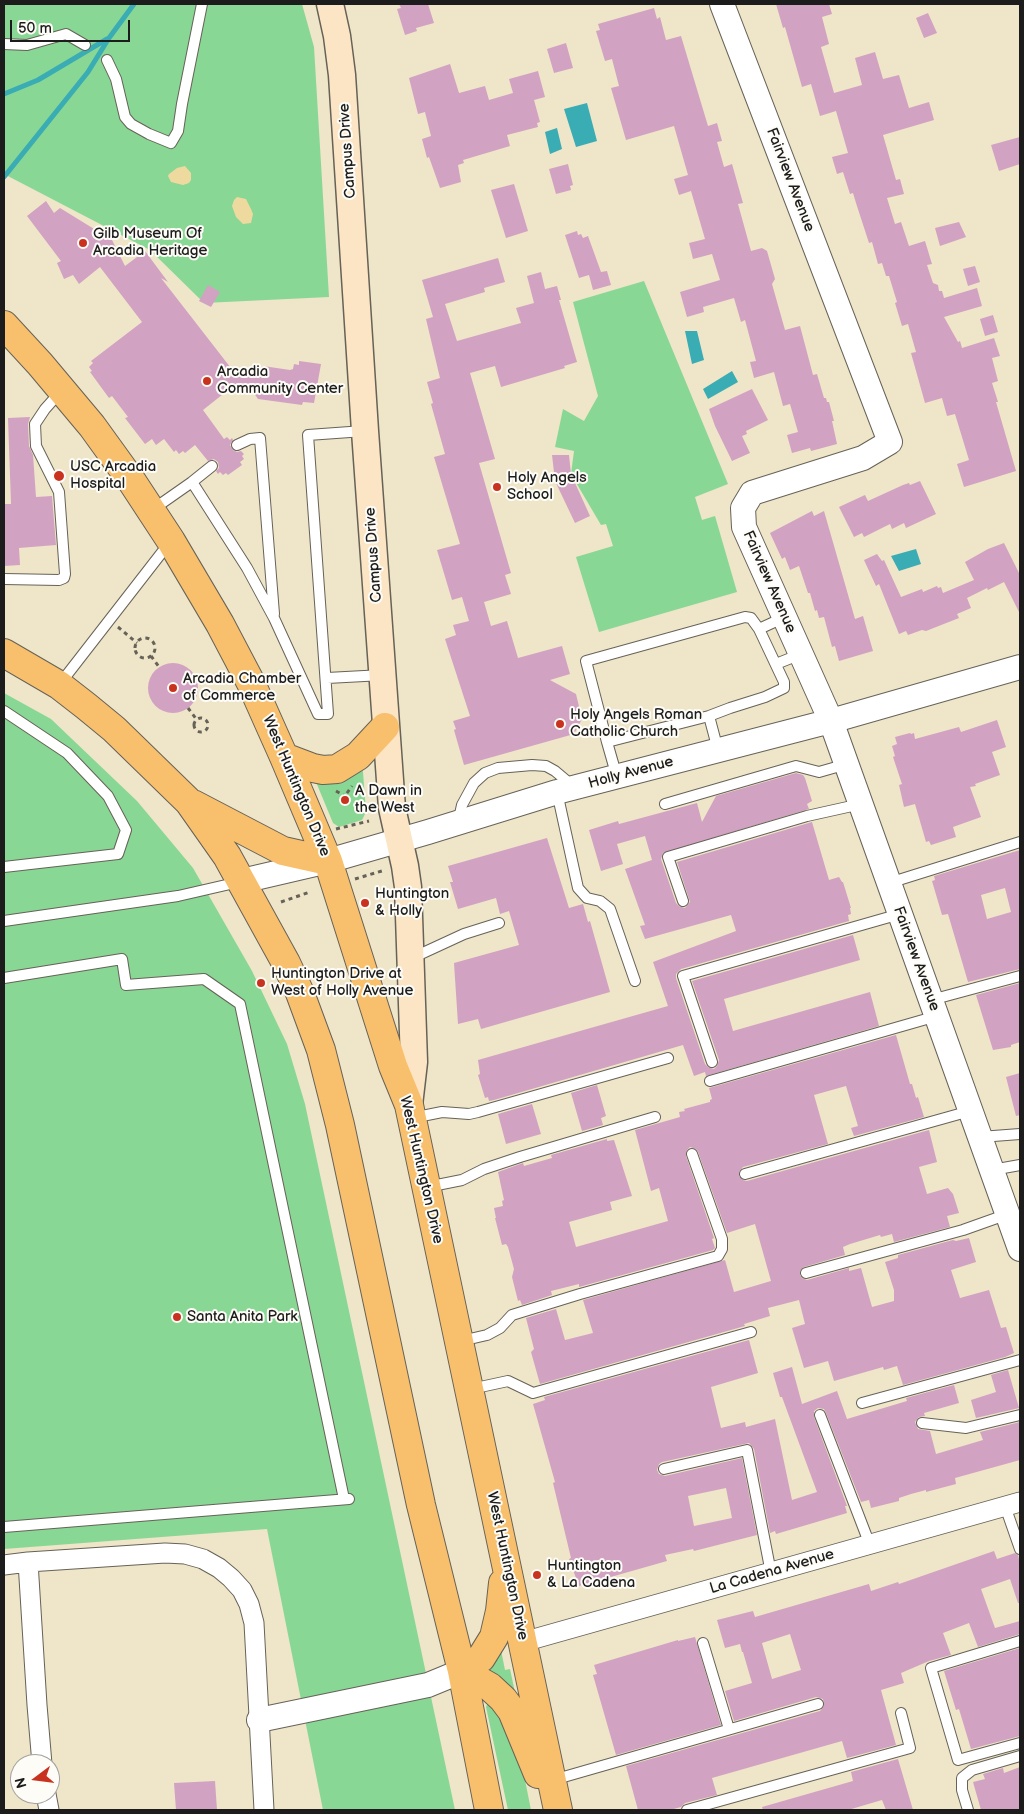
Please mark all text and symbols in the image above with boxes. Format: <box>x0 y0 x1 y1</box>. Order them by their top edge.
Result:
scale bar <box>12 10 132 42</box>
text: 50 m <box>18 19 52 38</box>
street label: Campus Drive <box>336 103 360 199</box>
street label: Fairview Avenue <box>762 125 818 235</box>
place label: Gilb Museum Of Arcadia Heritage <box>93 225 207 260</box>
marker: Gilb Museum Of Arcadia Heritage <box>77 237 89 249</box>
place label: Arcadia Community Center <box>217 363 343 398</box>
marker: Arcadia Community Center <box>201 375 213 387</box>
place label: USC Arcadia Hospital <box>70 458 156 493</box>
marker: USC Arcadia Hospital <box>52 469 66 483</box>
place label: Holy Angels School <box>507 469 587 504</box>
marker: Holy Angels School <box>491 481 503 493</box>
street label: Campus Drive <box>362 507 386 603</box>
street label: Fairview Avenue <box>738 528 800 636</box>
place label: Arcadia Chamber of Commerce <box>183 670 301 705</box>
marker: Arcadia Chamber of Commerce <box>167 682 179 694</box>
place label: Holy Angels Roman Catholic Church <box>570 706 702 741</box>
street label: West Huntington Drive <box>258 713 334 859</box>
marker: Holy Angels Roman Catholic Church <box>554 718 566 730</box>
street label: Holly Avenue <box>586 753 676 793</box>
place label: A Dawn in the West <box>355 782 422 817</box>
marker: A Dawn in the West <box>339 794 351 806</box>
place label: Huntington & Holly <box>375 885 449 920</box>
marker: Huntington & Holly <box>359 897 371 909</box>
street label: Fairview Avenue <box>889 904 943 1014</box>
place label: Huntington Drive at West of Holly Avenue <box>271 965 413 1000</box>
marker: Huntington Drive at West of Holly Avenue <box>255 977 267 989</box>
street label: West Huntington Drive <box>395 1094 447 1246</box>
place label: Santa Anita Park <box>187 1308 298 1326</box>
marker: Santa Anita Park <box>171 1311 183 1323</box>
street label: West Huntington Drive <box>482 1490 532 1642</box>
street label: La Cadena Avenue <box>708 1546 836 1598</box>
place label: Huntington & La Cadena <box>547 1557 635 1592</box>
marker: Huntington & La Cadena <box>531 1569 543 1581</box>
north arrow <box>10 1754 60 1804</box>
text: N <box>11 1775 31 1790</box>

